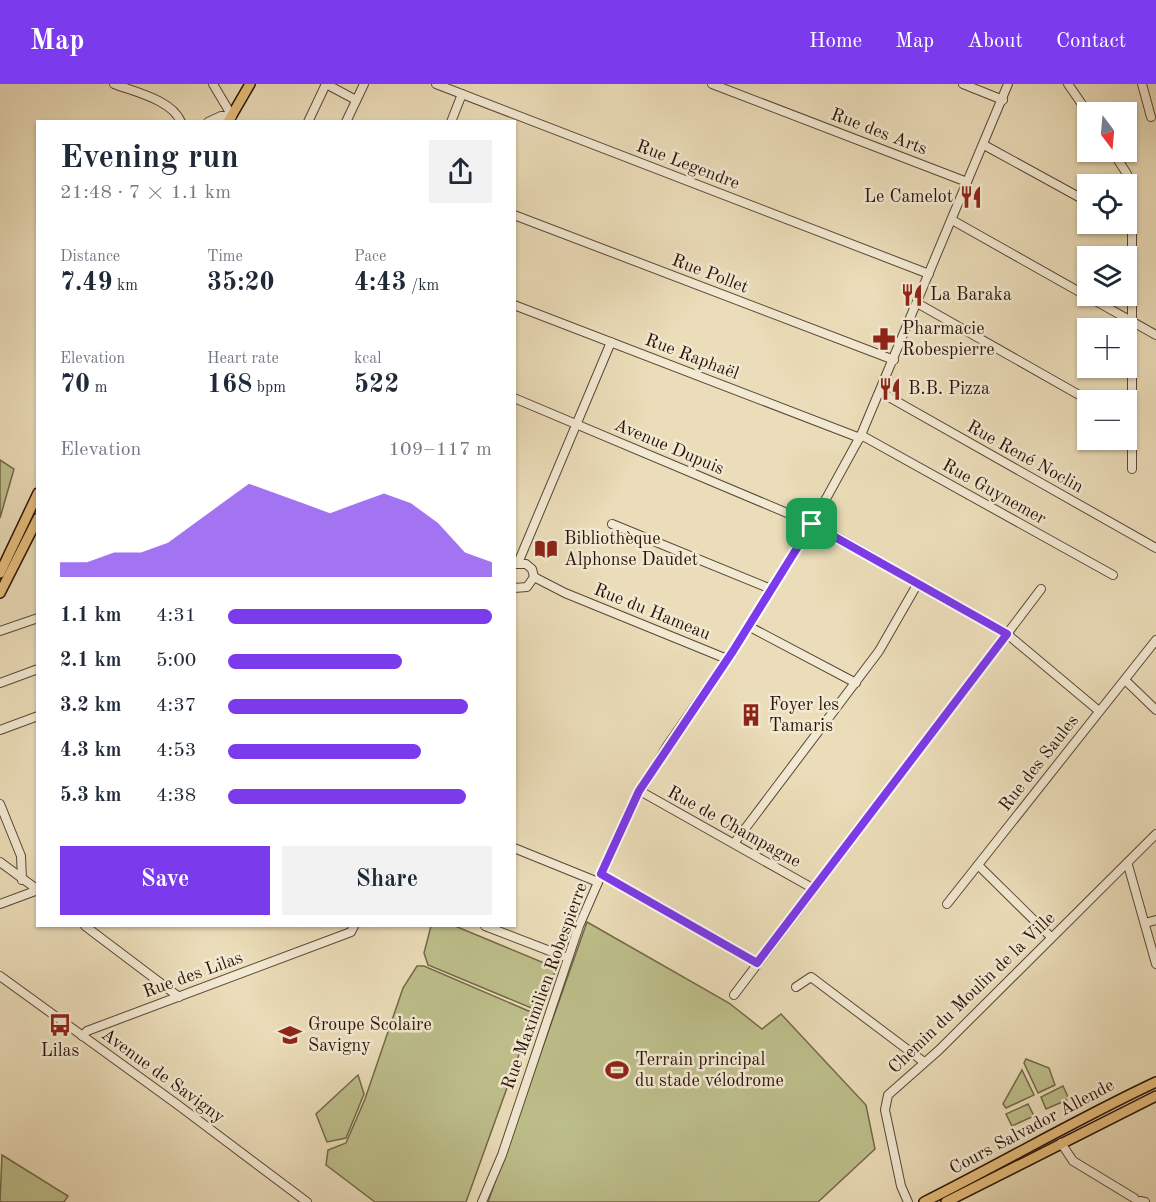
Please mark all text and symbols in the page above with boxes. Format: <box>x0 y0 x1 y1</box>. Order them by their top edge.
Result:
text: Map <box>30 28 84 56</box>
text: Home <box>809 31 862 52</box>
text: Map <box>895 31 934 52</box>
text: About <box>967 31 1023 52</box>
text: Contact <box>1056 31 1126 52</box>
north arrow <box>1077 102 1137 162</box>
map controls <box>1077 102 1137 450</box>
street label: Rue des Arts <box>828 105 930 159</box>
street label: Rue Legendre <box>634 137 742 193</box>
button: share <box>429 140 492 203</box>
text: Evening run <box>60 142 239 175</box>
button: locate <box>1077 174 1137 234</box>
text: 21:48 · 7 × 1.1 km <box>60 183 231 203</box>
restaurant icon: Le Camelot <box>958 184 984 210</box>
place label: Le Camelot <box>864 188 953 206</box>
button: layers <box>1077 246 1137 306</box>
text: Distance <box>60 249 120 265</box>
text: Time <box>207 249 243 265</box>
text: Pace <box>354 249 386 265</box>
street label: Rue Pollet <box>669 251 751 297</box>
text: 7.49 <box>60 270 113 296</box>
text: 35:20 <box>207 270 275 296</box>
text: 4:43 <box>354 270 407 296</box>
text: km <box>113 278 138 294</box>
text: /km <box>407 278 439 294</box>
restaurant icon: La Baraka <box>899 282 925 308</box>
place label: La Baraka <box>930 286 1012 304</box>
button: + <box>1077 318 1137 378</box>
place label: Pharmacie Robespierre <box>902 320 995 359</box>
pharmacy icon: Pharmacie Robespierre <box>871 326 897 352</box>
street label: Rue Raphaël <box>643 331 741 383</box>
text: Elevation <box>60 351 125 367</box>
text: Heart rate <box>207 351 279 367</box>
text: kcal <box>354 351 382 367</box>
text: 70 <box>60 372 90 398</box>
text: 168 <box>207 372 252 398</box>
text: 522 <box>354 372 399 398</box>
restaurant icon: B.B. Pizza <box>877 376 903 402</box>
text: m <box>90 380 107 396</box>
text: bpm <box>252 380 286 396</box>
place label: B.B. Pizza <box>908 380 990 398</box>
button: − <box>1077 390 1137 450</box>
street label: Avenue Dupuis <box>611 416 727 478</box>
street label: Rue René Noclin <box>964 418 1087 497</box>
text: Elevation <box>60 440 141 460</box>
text: 109–117 m <box>389 440 492 460</box>
street label: Rue Guynemer <box>939 456 1050 528</box>
pin <box>786 498 837 549</box>
icon: arrive <box>795 507 828 540</box>
place label: Bibliothèque Alphonse Daudet <box>564 530 698 569</box>
library icon: Bibliothèque Alphonse Daudet <box>533 536 559 562</box>
street label: Rue du Hameau <box>591 580 713 644</box>
text: 1.1 km <box>60 606 122 626</box>
text: 4:31 <box>156 606 196 626</box>
text: 2.1 km <box>60 651 122 671</box>
text: 5:00 <box>156 651 196 671</box>
text: 3.2 km <box>60 696 122 716</box>
text: 4:37 <box>156 696 196 716</box>
place label: Foyer les Tamaris <box>769 696 839 735</box>
building icon: Foyer les Tamaris <box>738 702 764 728</box>
street label: Rue des Saules <box>996 711 1082 815</box>
text: 4.3 km <box>60 741 122 761</box>
text: 4:53 <box>156 741 196 761</box>
street label: Rue de Champagne <box>664 783 804 871</box>
text: 5.3 km <box>60 786 122 806</box>
text: 4:38 <box>156 786 196 806</box>
button: Save <box>60 846 270 915</box>
button: Share <box>282 846 492 915</box>
street label: Rue Maximilien Robespierre <box>499 880 591 1092</box>
street label: Chemin du Moulin de la Ville <box>885 909 1059 1077</box>
street label: Rue des Lilas <box>141 949 246 1001</box>
bus stop icon: Lilas <box>47 1012 73 1038</box>
place label: Groupe Scolaire Savigny <box>308 1016 432 1055</box>
school or university icon: Groupe Scolaire Savigny <box>277 1022 303 1048</box>
street label: Avenue de Savigny <box>98 1025 228 1127</box>
place label: Lilas <box>41 1042 79 1060</box>
place label: Terrain principal du stade vélodrome <box>635 1051 784 1090</box>
sports icon: Terrain principal du stade vélodrome <box>604 1057 630 1083</box>
street label: Cours Salvador Allende <box>947 1076 1117 1178</box>

